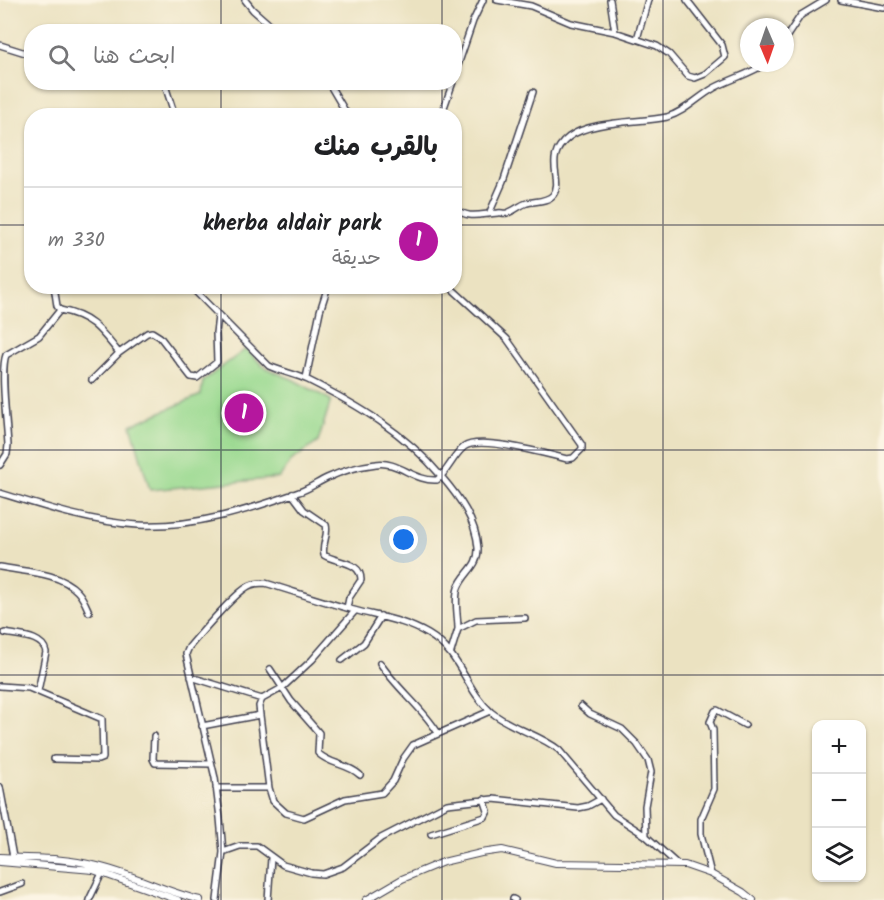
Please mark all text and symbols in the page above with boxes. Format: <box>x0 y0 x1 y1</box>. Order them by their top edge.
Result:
north arrow <box>740 18 794 72</box>
search box <box>24 24 462 90</box>
text: ابحث هنا <box>93 40 175 75</box>
icon: search <box>45 41 78 74</box>
text: بالقرب منك <box>314 127 438 169</box>
text: kherba aldair park <box>203 207 381 242</box>
text: 330 m <box>48 225 105 257</box>
text: 1 <box>415 225 422 257</box>
text: حديقة <box>332 243 381 275</box>
pin: 1 <box>224 390 264 436</box>
your location <box>389 525 418 554</box>
map controls <box>812 720 866 882</box>
button: + <box>812 720 866 774</box>
button: − <box>812 774 866 828</box>
button: layers <box>812 828 866 882</box>

